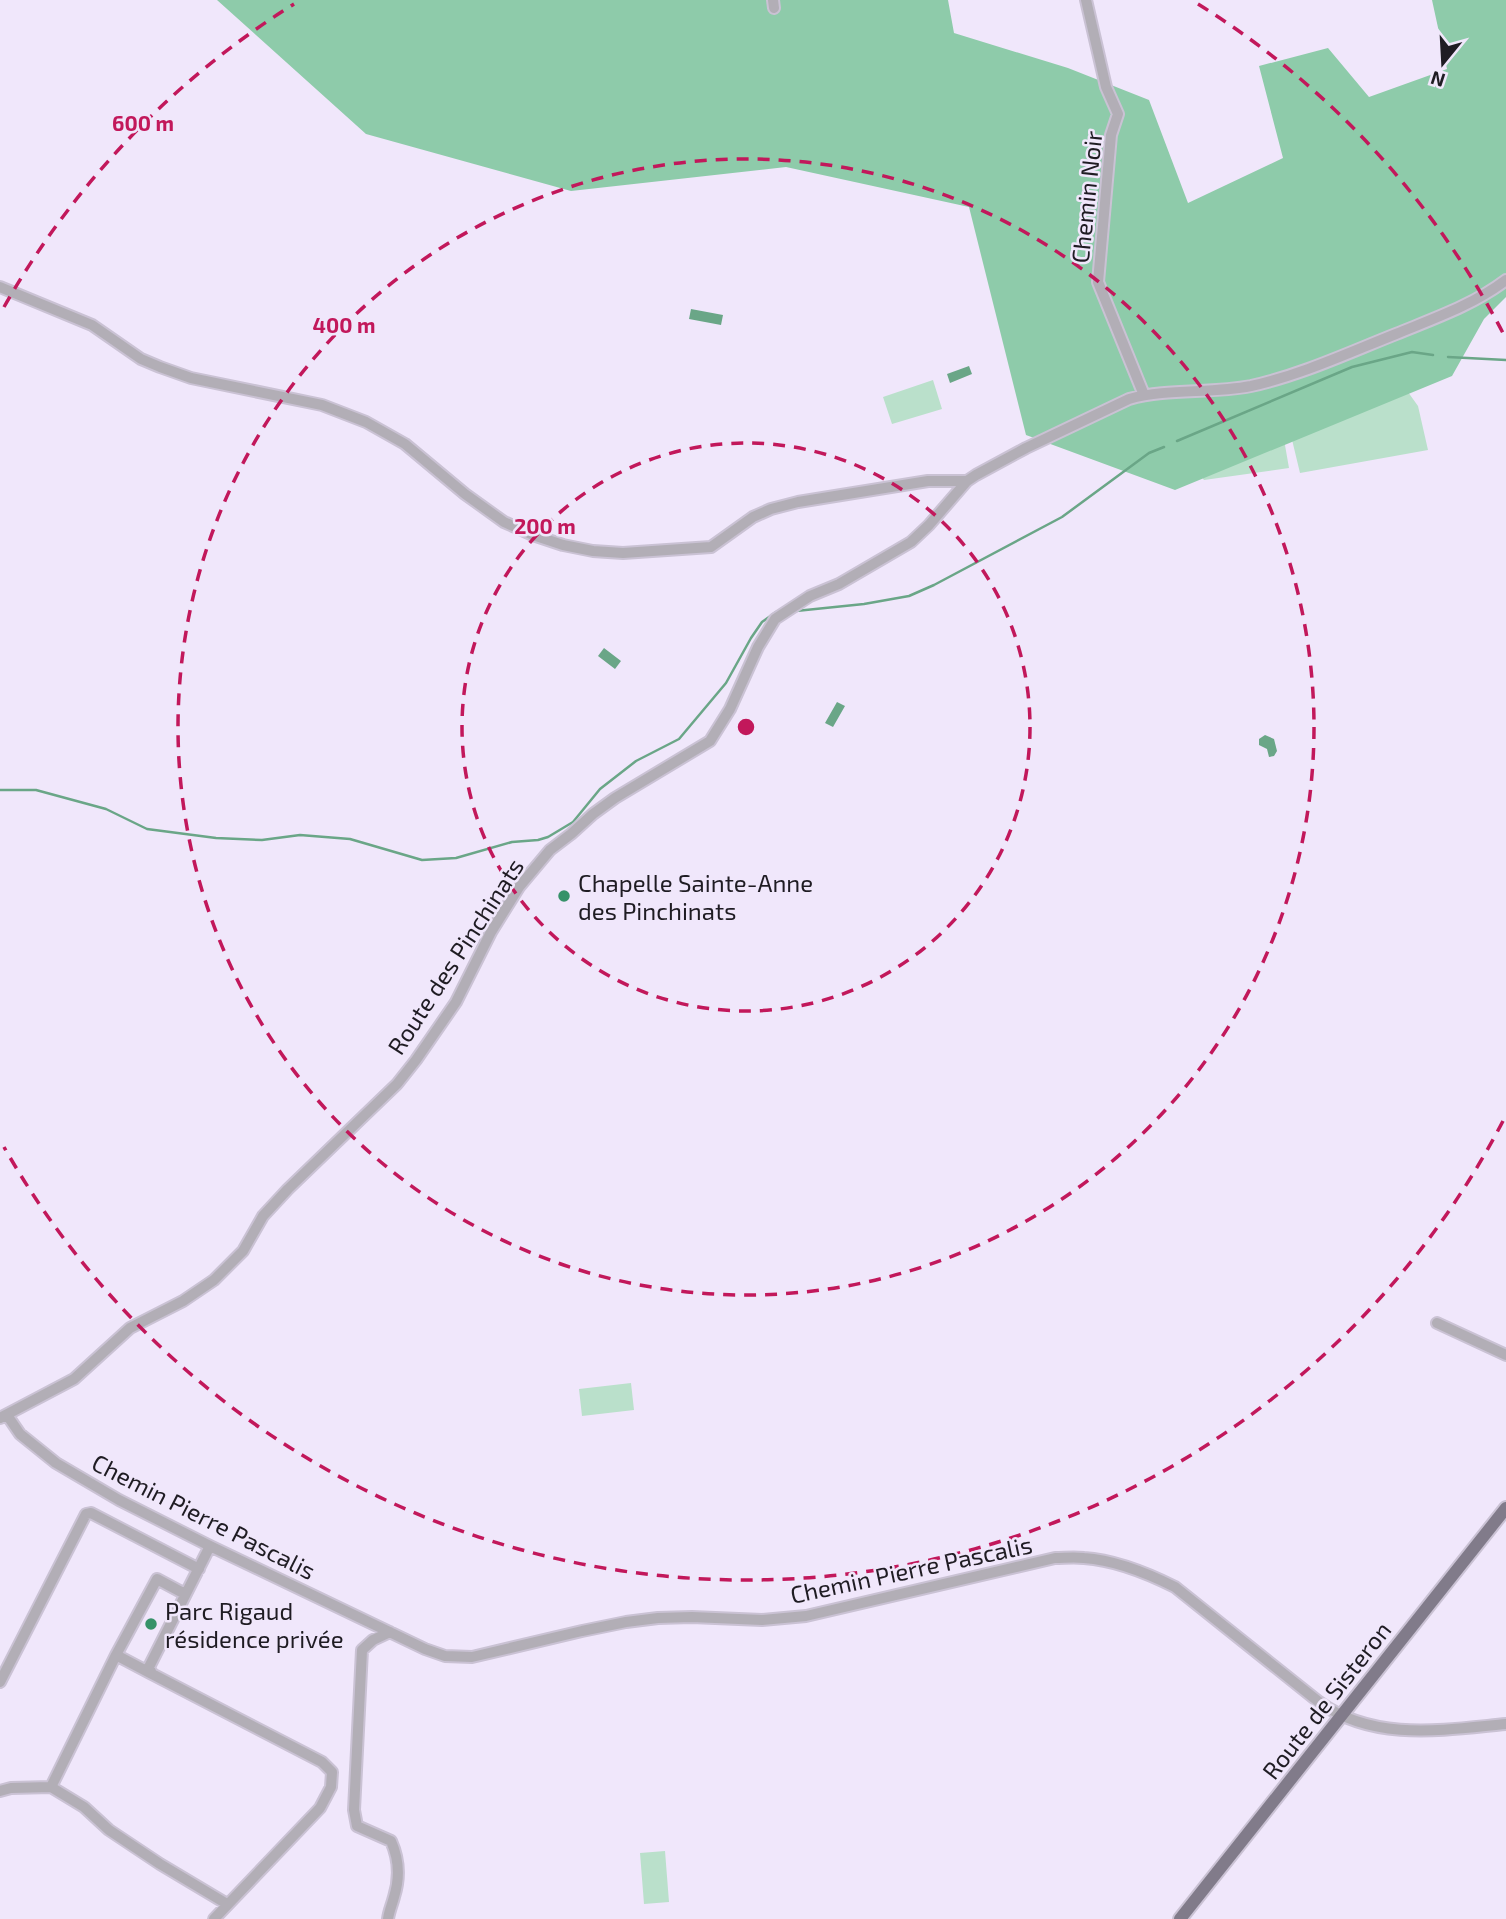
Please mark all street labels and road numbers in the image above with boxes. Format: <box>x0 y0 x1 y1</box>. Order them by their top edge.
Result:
street label: Chemin Noir <box>1065 129 1107 265</box>
street label: Route des Pinchinats <box>381 853 529 1059</box>
street label: Chemin Pierre Pascalis <box>88 1447 320 1585</box>
street label: Chemin Pierre Pascalis <box>787 1529 1035 1609</box>
street label: Route de Sisteron <box>1255 1615 1397 1785</box>

